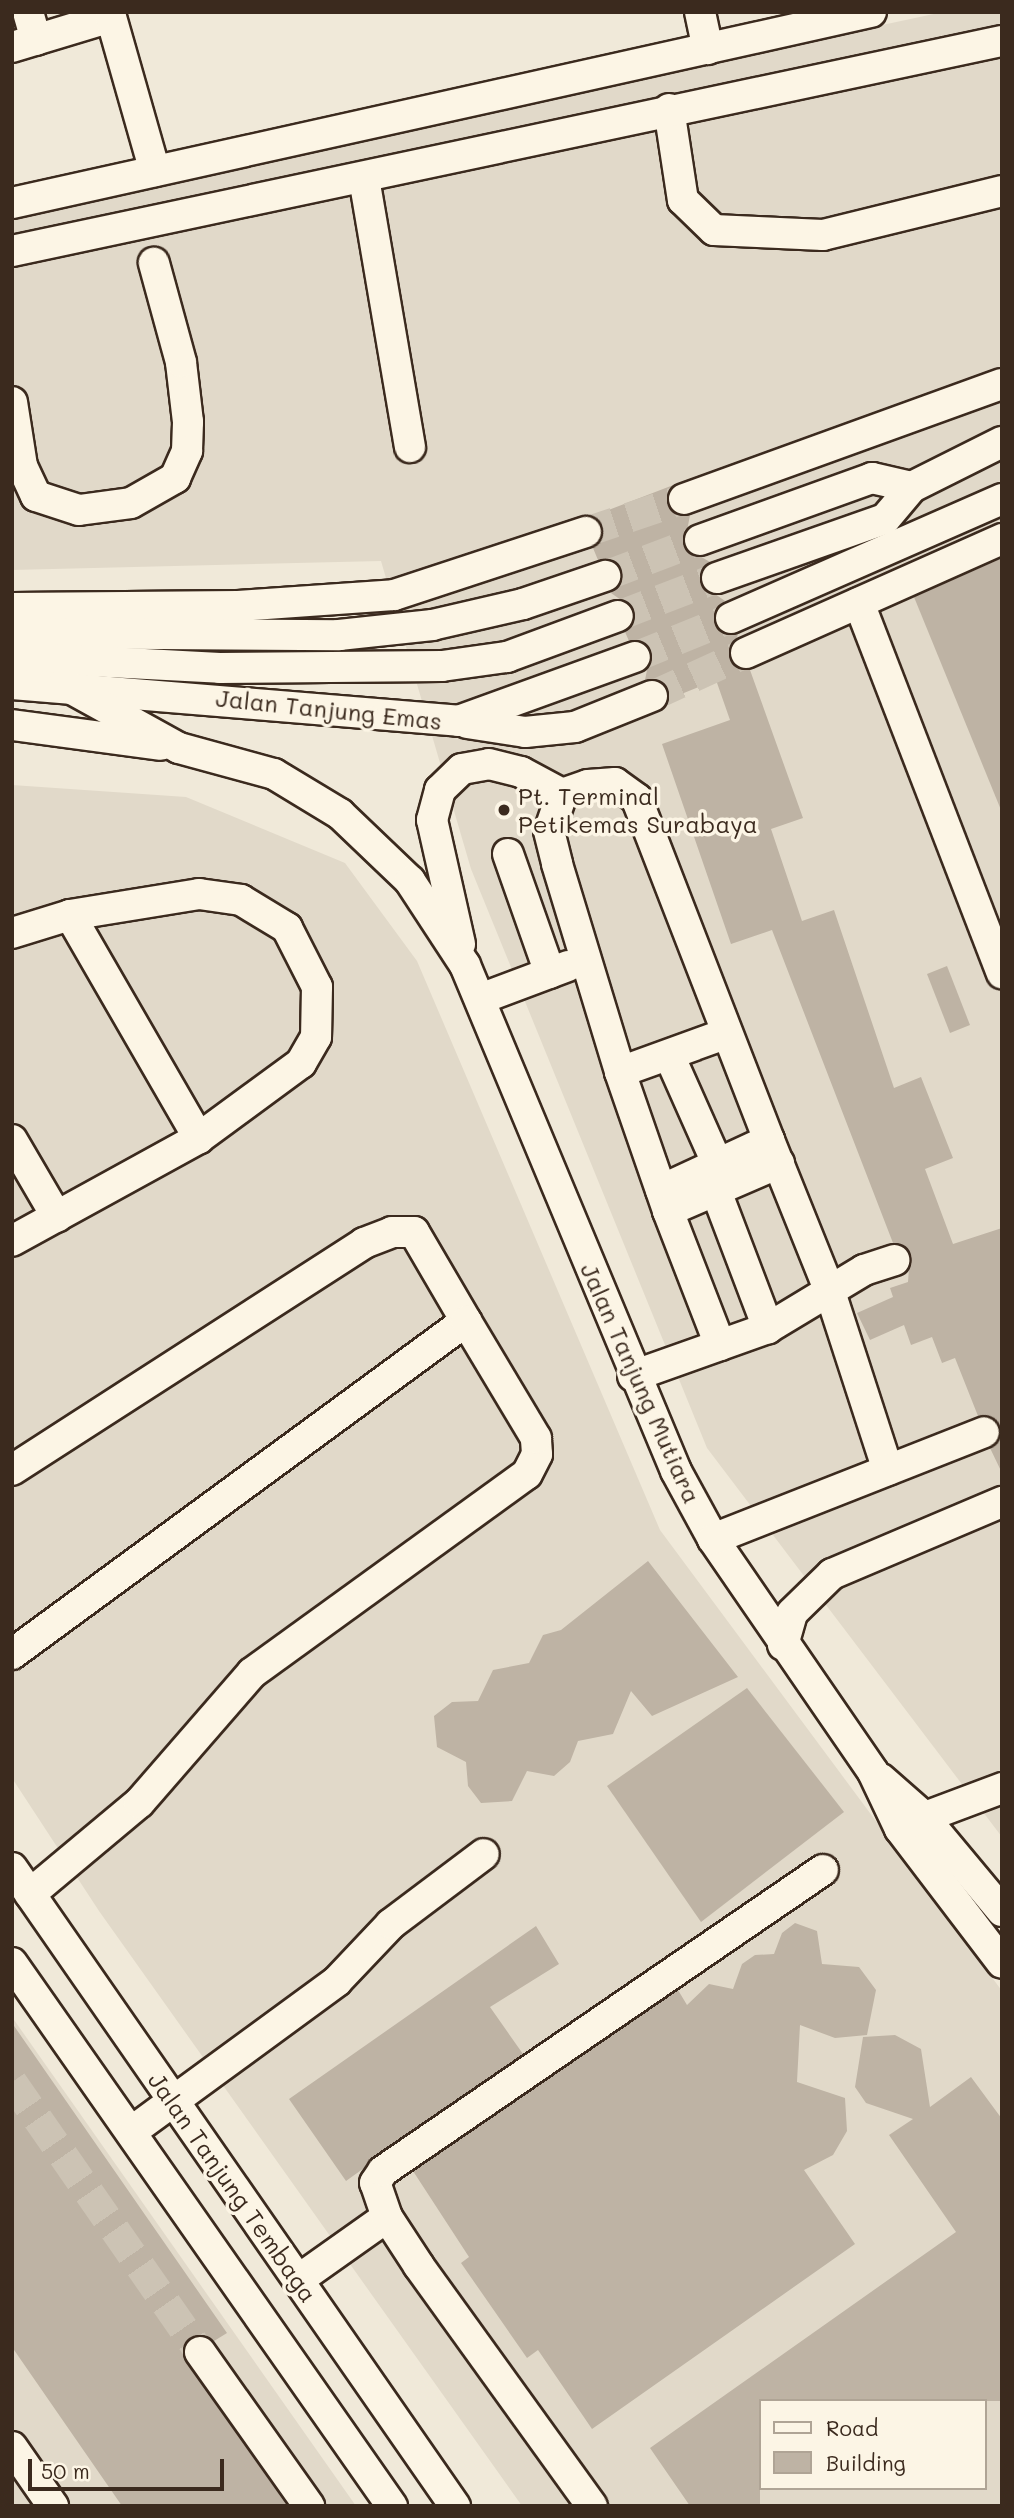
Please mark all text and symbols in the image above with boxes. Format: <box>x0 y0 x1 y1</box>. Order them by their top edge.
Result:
street label: Jalan Tanjung Emas <box>214 683 444 735</box>
place label: Pt. Terminal Petikemas Surabaya <box>518 782 758 838</box>
marker: Pt. Terminal Petikemas Surabaya <box>496 802 512 818</box>
street label: Jalan Tanjung Mutiara <box>575 1258 707 1508</box>
street label: Jalan Tanjung Tembaga <box>143 2066 323 2308</box>
legend <box>758 2399 986 2490</box>
text: Road <box>826 2414 878 2441</box>
scale bar <box>32 2444 228 2488</box>
text: Building <box>826 2449 906 2476</box>
text: 50 m <box>41 2457 90 2484</box>

